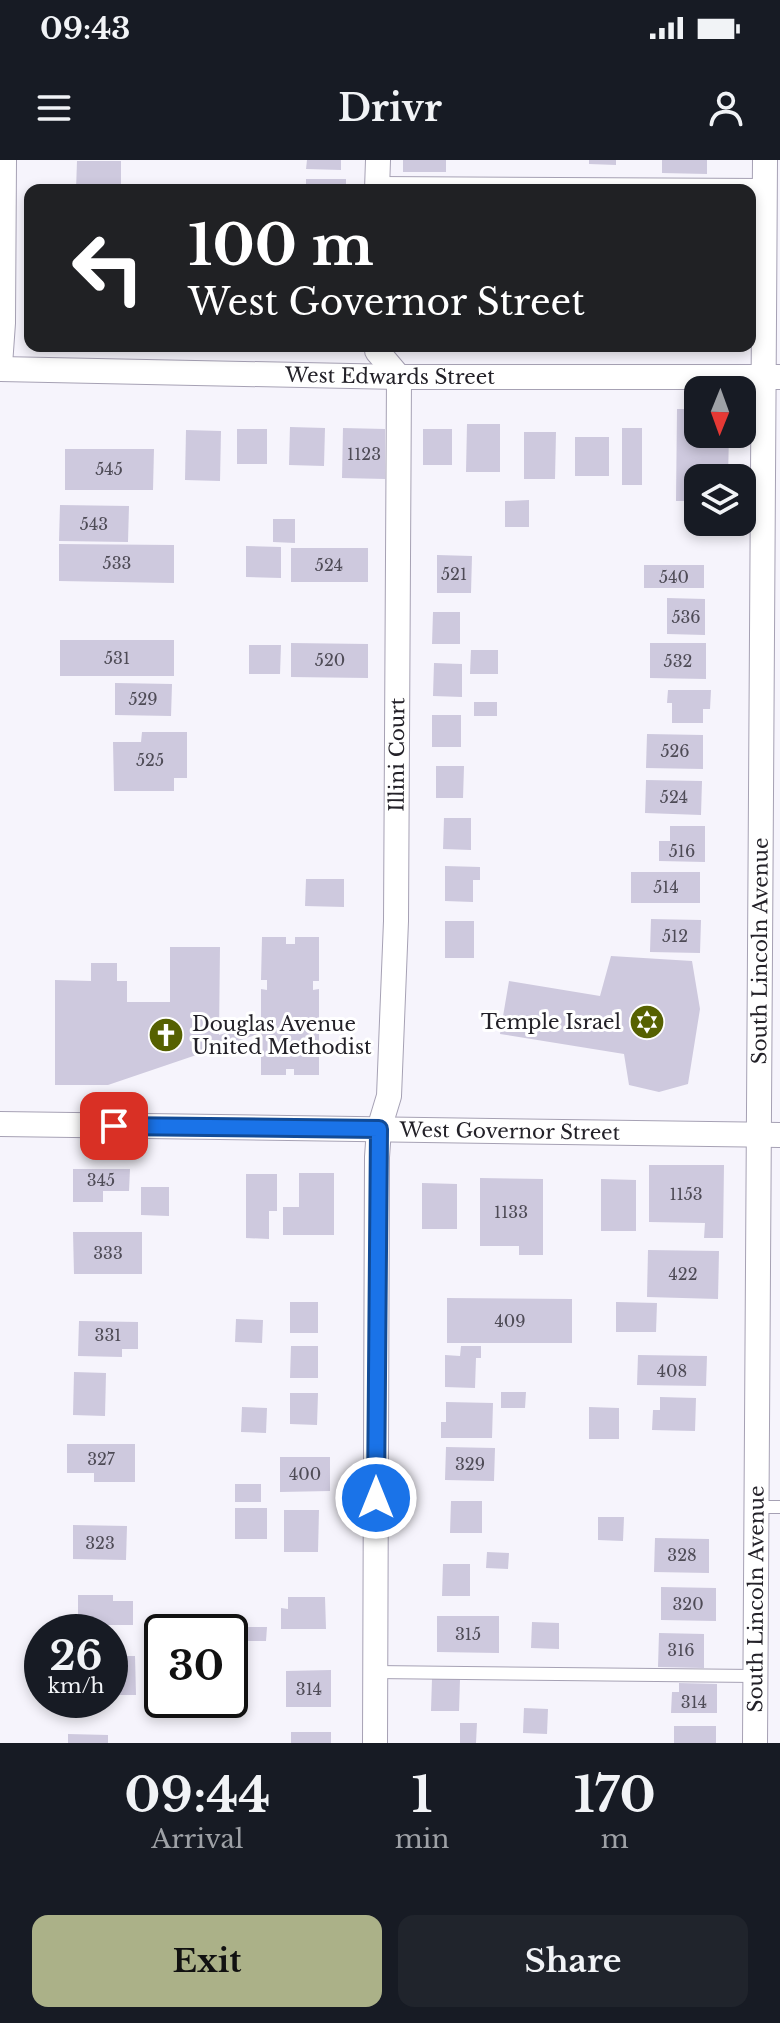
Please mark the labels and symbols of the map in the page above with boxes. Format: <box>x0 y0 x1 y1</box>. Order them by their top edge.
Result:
street label: West Edwards Street <box>284 363 495 389</box>
north arrow <box>684 376 756 448</box>
house number: 1123 <box>347 444 381 464</box>
house number: 545 <box>95 459 123 479</box>
house number: 543 <box>80 514 108 534</box>
house number: 533 <box>103 553 131 573</box>
house number: 524 <box>315 555 343 575</box>
house number: 521 <box>441 564 467 584</box>
house number: 540 <box>659 567 689 587</box>
house number: 536 <box>671 607 701 627</box>
house number: 531 <box>104 648 130 668</box>
house number: 520 <box>315 650 345 670</box>
house number: 532 <box>664 651 692 671</box>
house number: 529 <box>128 689 158 709</box>
street label: Illini Court <box>385 697 409 812</box>
house number: 526 <box>660 741 690 761</box>
house number: 525 <box>136 750 164 770</box>
house number: 524 <box>660 787 688 807</box>
street label: South Lincoln Avenue <box>747 837 773 1065</box>
house number: 516 <box>669 841 695 861</box>
house number: 514 <box>653 877 679 897</box>
house number: 512 <box>662 926 688 946</box>
synagogue icon: Temple Israel <box>628 1003 666 1041</box>
place label: Temple Israel <box>481 1010 621 1034</box>
place label: Douglas Avenue United Methodist <box>192 1012 372 1059</box>
church icon: Douglas Avenue United Methodist <box>147 1016 185 1054</box>
pin <box>80 1092 148 1160</box>
street label: West Governor Street <box>398 1118 621 1145</box>
house number: 345 <box>87 1170 115 1190</box>
house number: 1153 <box>669 1184 703 1204</box>
house number: 1133 <box>494 1202 528 1222</box>
house number: 333 <box>93 1243 123 1263</box>
house number: 422 <box>668 1264 698 1284</box>
house number: 409 <box>494 1311 526 1331</box>
house number: 331 <box>95 1325 121 1345</box>
house number: 408 <box>657 1361 687 1381</box>
house number: 327 <box>87 1449 116 1469</box>
house number: 329 <box>455 1454 485 1474</box>
position arrow <box>334 1456 418 1540</box>
house number: 400 <box>289 1464 321 1484</box>
street label: South Lincoln Avenue <box>743 1485 769 1713</box>
house number: 323 <box>85 1533 115 1553</box>
house number: 328 <box>667 1545 697 1565</box>
house number: 320 <box>672 1594 704 1614</box>
speed limit sign: 30 <box>144 1614 248 1718</box>
house number: 315 <box>455 1624 481 1644</box>
house number: 316 <box>667 1640 695 1660</box>
house number: 314 <box>296 1679 322 1699</box>
house number: 314 <box>681 1692 707 1712</box>

